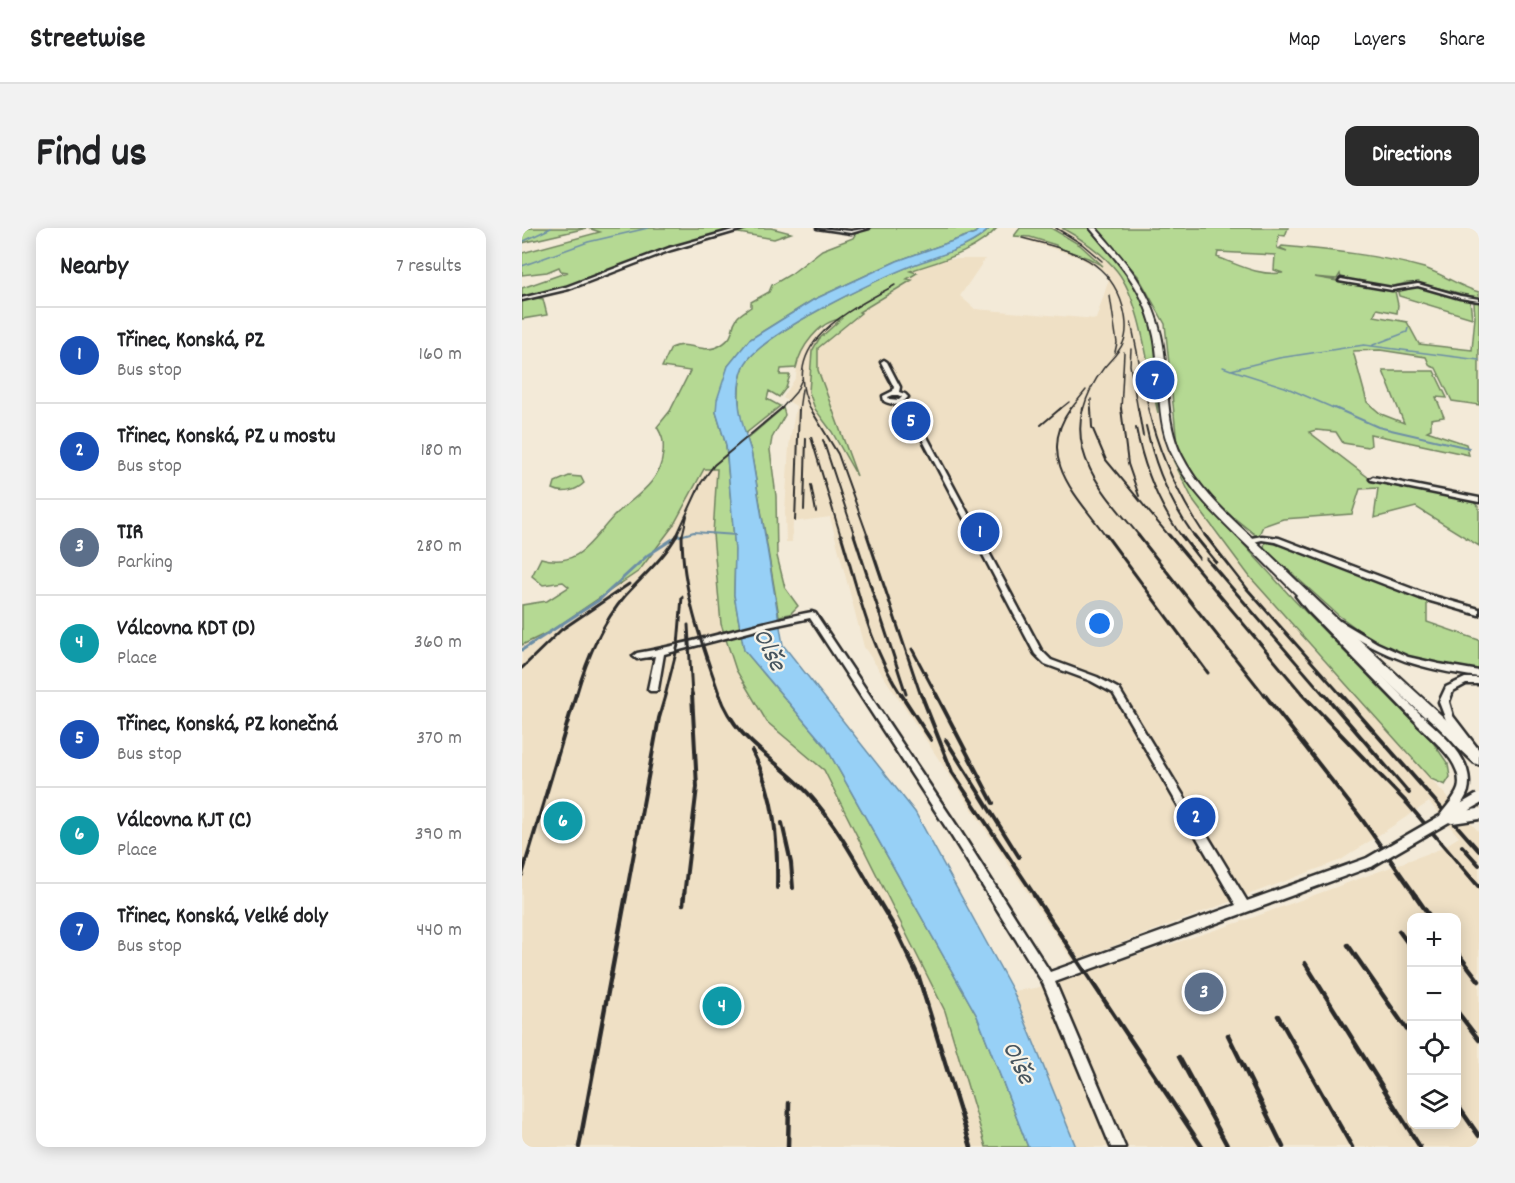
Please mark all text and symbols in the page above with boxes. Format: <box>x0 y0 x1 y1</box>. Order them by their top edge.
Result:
text: Streetwise <box>30 21 145 61</box>
text: Map <box>1289 26 1320 56</box>
text: Layers <box>1353 26 1406 56</box>
text: Share <box>1439 26 1485 56</box>
text: Find us <box>36 126 147 186</box>
button: Directions <box>1345 126 1479 186</box>
text: Nearby <box>60 249 128 286</box>
text: 7 results <box>396 253 462 281</box>
text: Třinec, Konská, PZ <box>117 326 264 357</box>
text: 1 <box>77 341 82 369</box>
text: 160 m <box>419 341 462 369</box>
text: Bus stop <box>117 357 182 385</box>
pin: 7 <box>1136 358 1174 402</box>
pin: 5 <box>892 398 930 444</box>
text: Třinec, Konská, PZ u mostu <box>117 422 335 453</box>
text: 2 <box>75 437 84 465</box>
text: 180 m <box>420 437 462 465</box>
text: Bus stop <box>117 453 182 481</box>
pin: 1 <box>960 510 1000 554</box>
text: TIR <box>117 518 143 549</box>
text: 3 <box>75 533 84 561</box>
text: 280 m <box>416 533 462 561</box>
text: Parking <box>117 549 173 577</box>
your location <box>1085 609 1114 638</box>
text: Válcovna KDT (D) <box>117 614 255 645</box>
water label: Olše <box>742 622 795 679</box>
text: 4 <box>75 629 84 657</box>
text: 360 m <box>414 629 462 657</box>
text: Place <box>117 645 157 673</box>
text: Třinec, Konská, PZ konečná <box>117 710 338 741</box>
text: 5 <box>75 725 84 753</box>
text: 370 m <box>416 725 462 753</box>
text: Bus stop <box>117 741 182 769</box>
pin: 2 <box>1176 794 1216 840</box>
pin: 6 <box>544 798 582 844</box>
text: Válcovna KJT (C) <box>117 806 251 837</box>
text: 6 <box>75 821 84 849</box>
text: 390 m <box>415 821 462 849</box>
text: Place <box>117 837 157 865</box>
text: Třinec, Konská, Velké doly <box>117 902 328 933</box>
map controls <box>1407 913 1461 1129</box>
button: + <box>1407 913 1461 967</box>
text: 7 <box>76 917 83 945</box>
text: 440 m <box>416 917 462 945</box>
text: Bus stop <box>117 933 182 961</box>
button: − <box>1407 967 1461 1021</box>
pin: 3 <box>1184 970 1224 1014</box>
pin: 4 <box>702 984 742 1028</box>
button: locate <box>1407 1021 1461 1075</box>
water label: Olše <box>991 1035 1044 1092</box>
button: layers <box>1407 1075 1461 1129</box>

